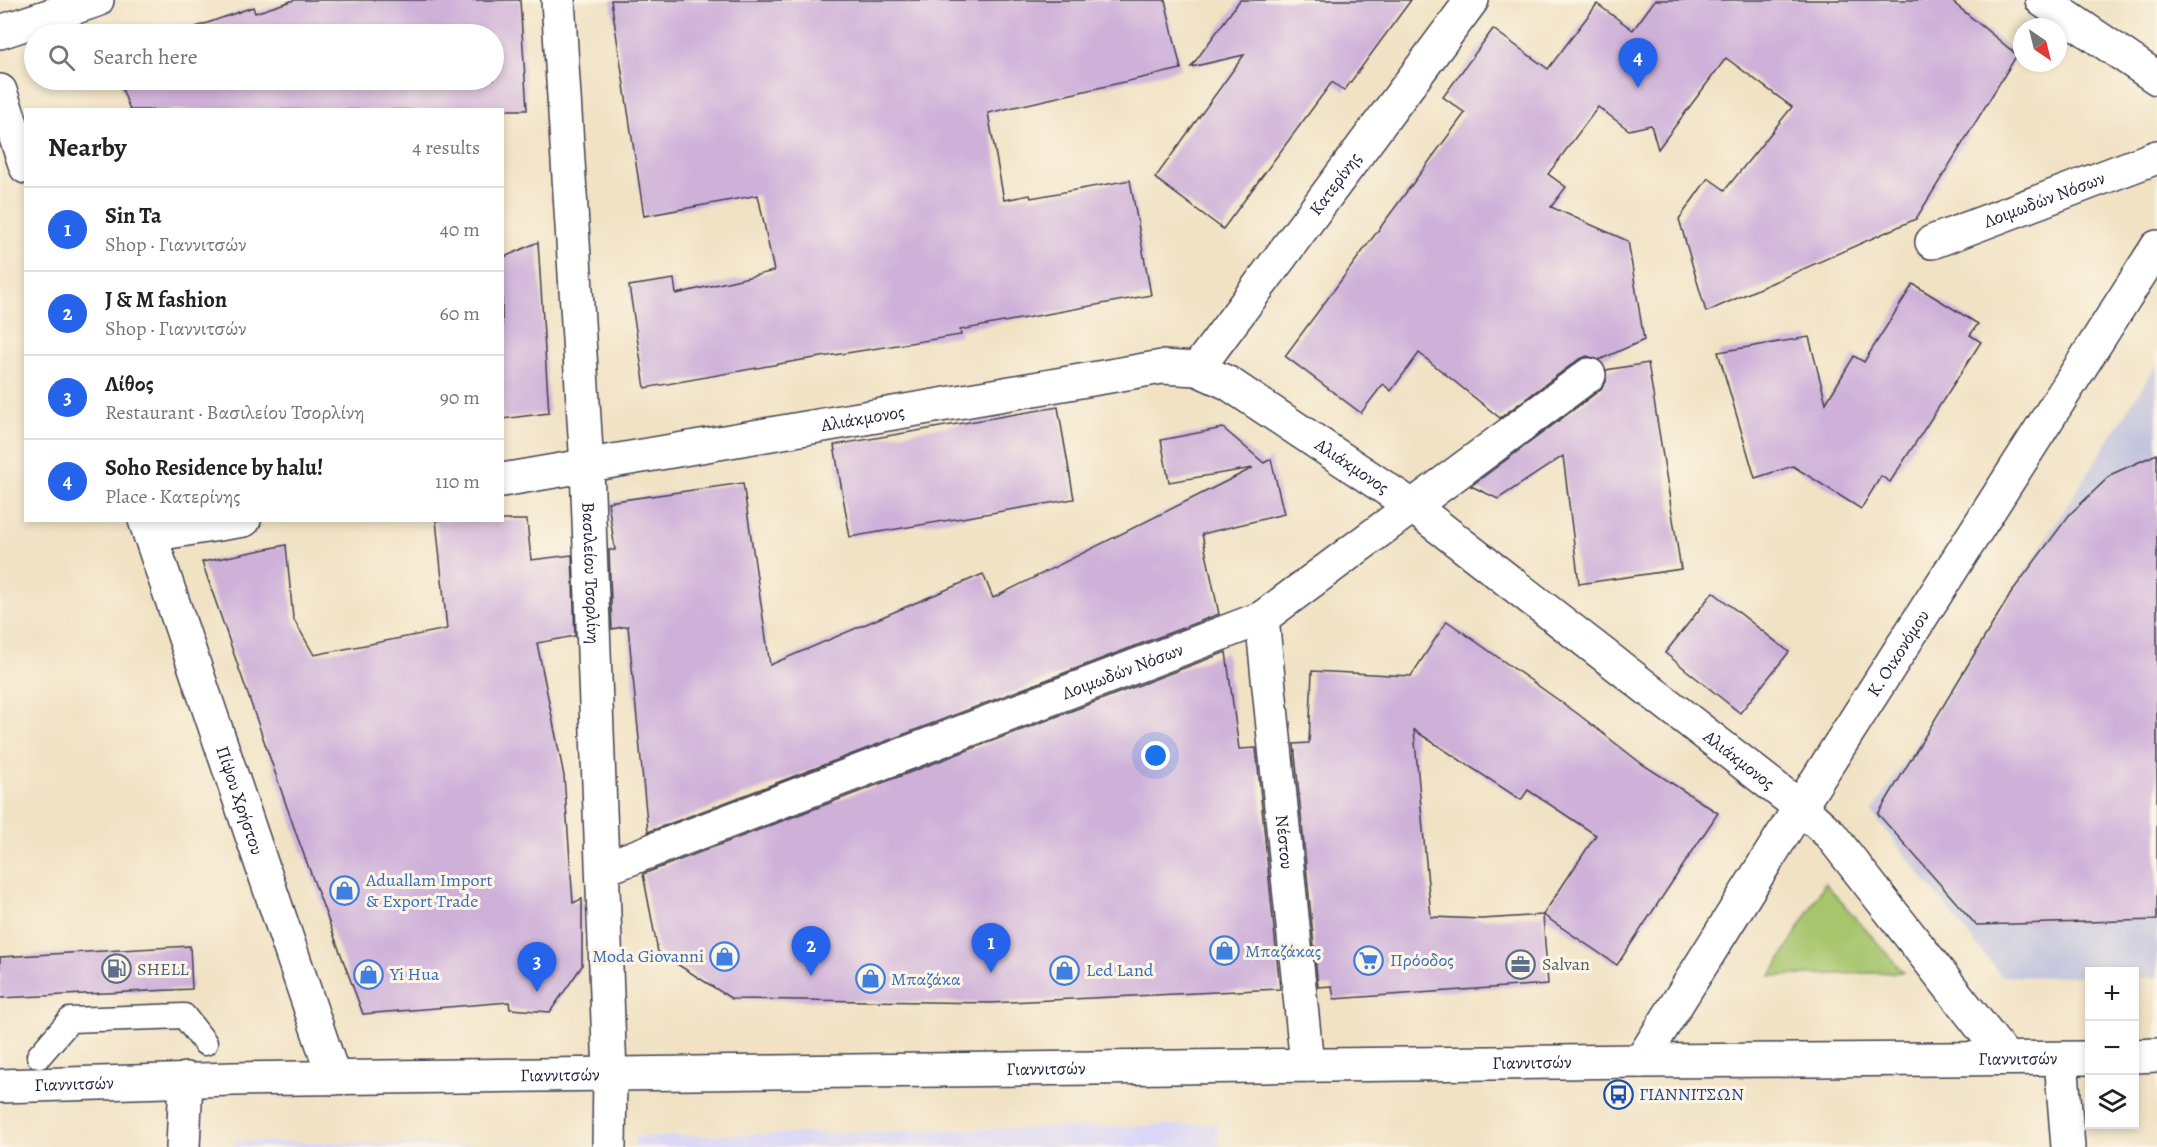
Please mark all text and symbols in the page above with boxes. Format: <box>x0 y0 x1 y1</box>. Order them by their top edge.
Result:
north arrow <box>2013 18 2067 72</box>
search box <box>24 24 504 90</box>
pin: 4 <box>1618 38 1658 88</box>
icon: search <box>45 41 78 74</box>
text: Search here <box>93 42 198 72</box>
text: Nearby <box>48 130 127 165</box>
text: 4 results <box>412 134 480 161</box>
street label: Κατερίνης <box>1304 147 1367 220</box>
street label: Λοιμωδών Νόσων <box>1979 166 2108 234</box>
text: Sin Ta <box>105 201 162 231</box>
text: 1 <box>64 216 71 243</box>
text: 40 m <box>440 216 480 243</box>
text: Shop · Γιαννιτσών <box>105 231 247 258</box>
text: J & M fashion <box>105 285 227 315</box>
text: 2 <box>63 300 72 327</box>
text: 60 m <box>440 300 480 327</box>
text: Shop · Γιαννιτσών <box>105 315 247 342</box>
text: Λίθος <box>105 369 154 399</box>
text: 3 <box>63 384 72 411</box>
text: 90 m <box>440 384 480 411</box>
text: Restaurant · Βασιλείου Τσορλίνη <box>105 399 364 426</box>
street label: Αλιάκμονος <box>818 399 906 437</box>
street label: Αλιάκμονος <box>1310 432 1394 499</box>
text: Soho Residence by halu! <box>105 453 323 483</box>
text: 4 <box>63 468 72 495</box>
text: 110 m <box>435 468 480 495</box>
text: Place · Κατερίνης <box>105 483 240 510</box>
street label: Βασιλείου Τσορλίνη <box>576 502 606 645</box>
street label: Κ. Οικονόμου <box>1861 605 1935 701</box>
street label: Λοιμωδών Νόσων <box>1058 637 1186 705</box>
street label: Αλιάκμονος <box>1698 724 1780 795</box>
your location <box>1141 741 1170 770</box>
street label: Πίψου Χρήστου <box>210 743 270 858</box>
street label: Νέστου <box>1270 813 1299 870</box>
place label: Aduallam Import & Export Trade <box>365 868 492 913</box>
shop icon: Aduallam Import & Export Trade <box>329 874 361 906</box>
pin: 1 <box>972 924 1010 973</box>
pin: 2 <box>792 926 830 976</box>
shop icon: Μπαζάκας <box>1208 935 1240 967</box>
place label: Μπαζάκας <box>1245 939 1321 963</box>
shop icon: Moda Giovanni <box>709 940 741 972</box>
pin: 3 <box>518 942 556 992</box>
place label: Moda Giovanni <box>592 944 704 968</box>
supermarket icon: Πρόοδος <box>1353 944 1385 976</box>
place label: Πρόοδος <box>1390 948 1454 972</box>
office icon: Salvan <box>1505 948 1537 980</box>
place label: Salvan <box>1542 952 1590 976</box>
fuel station icon: SHELL <box>100 953 132 985</box>
shop icon: Led Land <box>1049 954 1081 986</box>
place label: SHELL <box>137 957 190 981</box>
shop icon: Yi Hua <box>353 958 385 990</box>
place label: Led Land <box>1086 958 1154 982</box>
place label: Yi Hua <box>389 962 440 986</box>
shop icon: Μπαζάκα <box>854 963 886 995</box>
place label: Μπαζάκα <box>891 967 961 991</box>
map controls <box>2085 967 2139 1129</box>
button: + <box>2085 967 2139 1021</box>
button: − <box>2085 1021 2139 1075</box>
street label: Γιαννιτσών <box>1978 1046 2058 1071</box>
street label: Γιαννιτσών <box>1492 1050 1572 1075</box>
street label: Γιαννιτσών <box>1006 1056 1086 1081</box>
street label: Γιαννιτσών <box>520 1062 600 1087</box>
street label: Γιαννιτσών <box>34 1071 114 1097</box>
button: layers <box>2085 1075 2139 1129</box>
bus stop icon: ΓΙΑΝΝΙΤΣΩΝ <box>1602 1078 1634 1110</box>
place label: ΓΙΑΝΝΙΤΣΩΝ <box>1639 1082 1744 1106</box>

